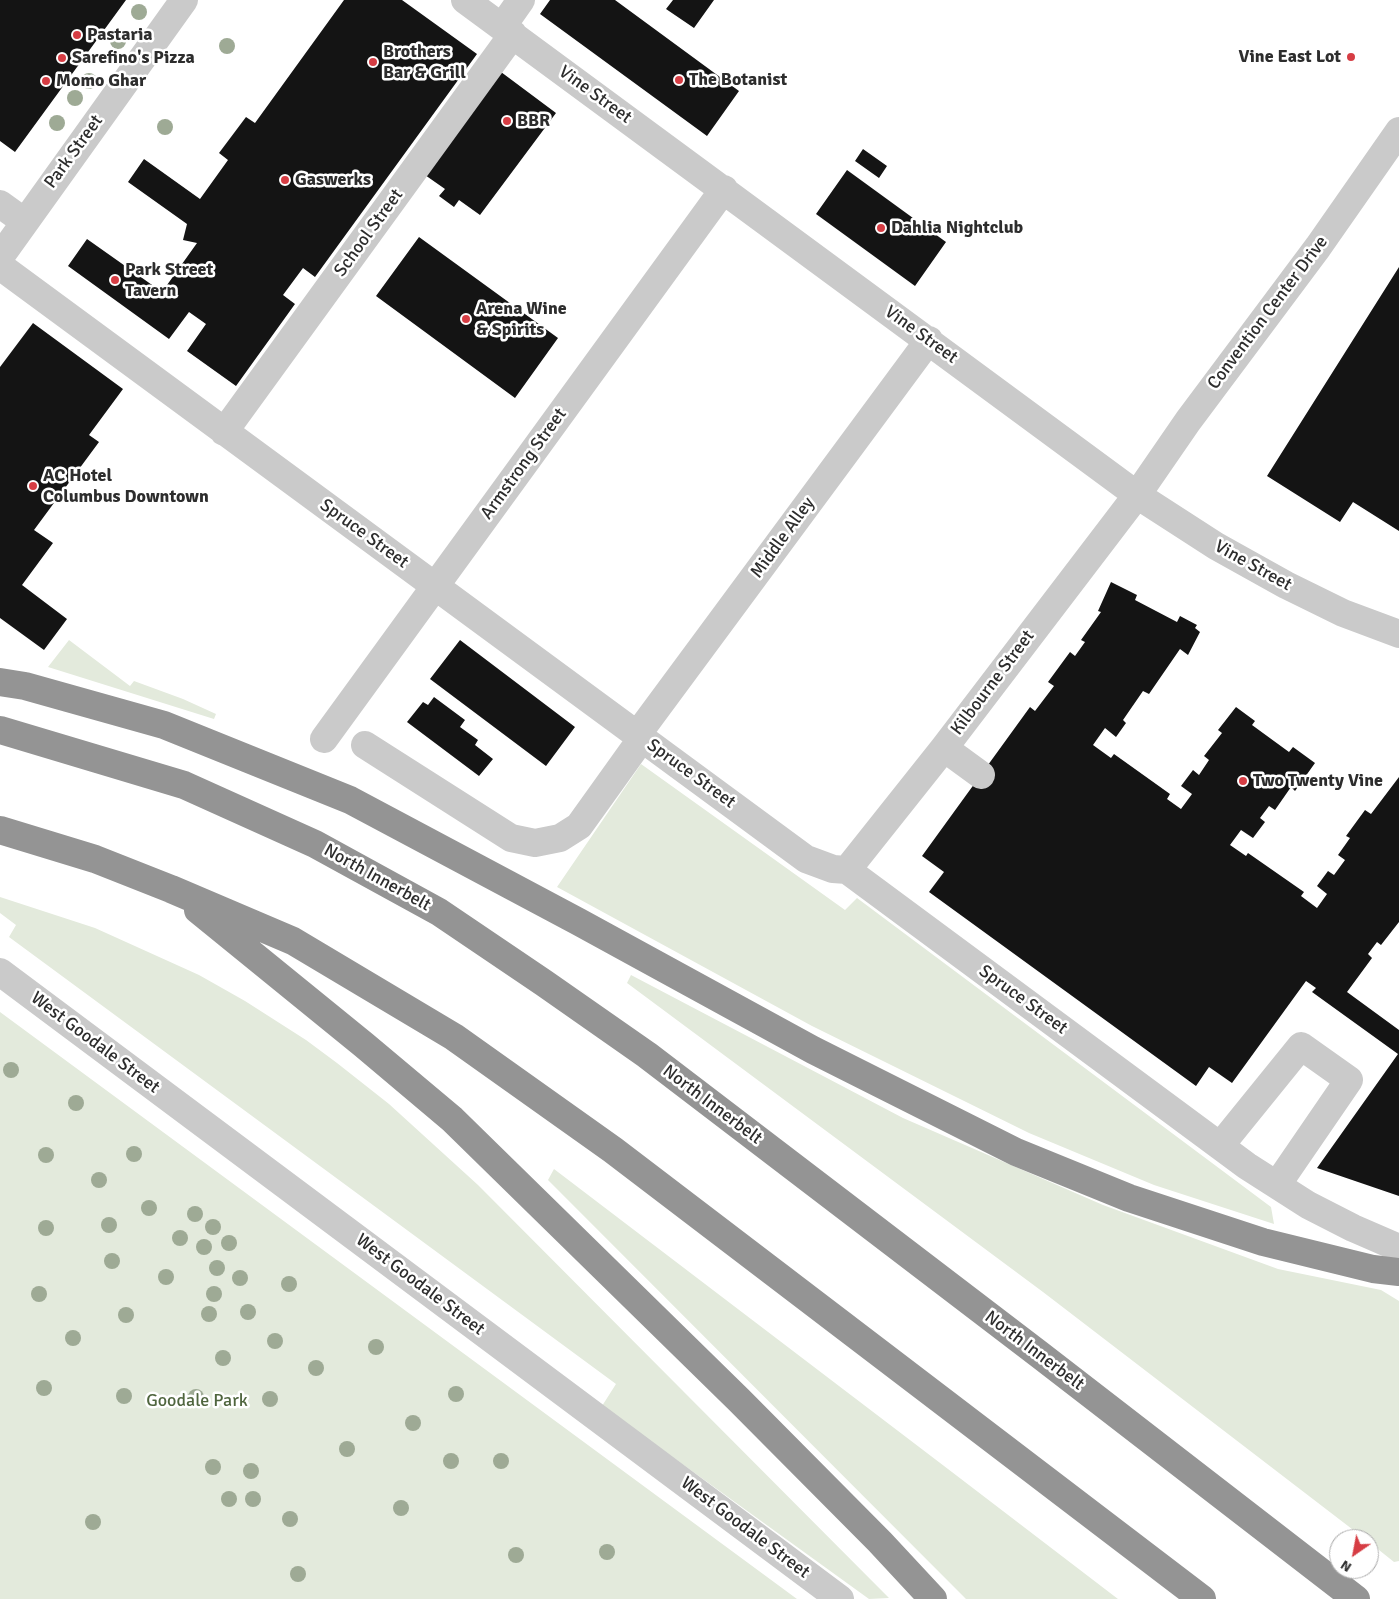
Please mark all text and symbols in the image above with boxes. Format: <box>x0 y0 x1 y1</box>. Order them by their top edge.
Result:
place label: Pastaria <box>87 24 153 46</box>
marker: Pastaria <box>71 29 83 41</box>
place label: Brothers Bar & Grill <box>383 41 466 84</box>
place label: Vine East Lot <box>1238 46 1341 68</box>
place label: Sarefino's Pizza <box>72 47 195 69</box>
marker: Vine East Lot <box>1345 51 1357 63</box>
marker: Sarefino's Pizza <box>56 52 68 64</box>
marker: Brothers Bar & Grill <box>367 56 379 68</box>
street label: Vine Street <box>554 61 636 129</box>
place label: The Botanist <box>689 69 787 91</box>
place label: Momo Ghar <box>56 70 146 92</box>
marker: The Botanist <box>673 74 685 86</box>
marker: Momo Ghar <box>40 75 52 87</box>
place label: BBR <box>517 110 550 132</box>
street label: Park Street <box>40 111 108 193</box>
marker: BBR <box>501 115 513 127</box>
place label: Gaswerks <box>295 169 371 191</box>
marker: Gaswerks <box>279 174 291 186</box>
street label: School Street <box>330 185 408 281</box>
place label: Dahlia Nightclub <box>891 217 1023 239</box>
marker: Dahlia Nightclub <box>875 222 887 234</box>
street label: Convention Center Drive <box>1203 232 1333 394</box>
place label: Park Street Tavern <box>125 259 213 302</box>
marker: Park Street Tavern <box>109 274 121 286</box>
place label: Arena Wine & Spirits <box>476 298 567 340</box>
street label: Vine Street <box>880 301 962 369</box>
marker: Arena Wine & Spirits <box>460 313 472 325</box>
street label: Armstrong Street <box>476 404 572 524</box>
place label: AC Hotel Columbus Downtown <box>43 465 209 508</box>
marker: AC Hotel Columbus Downtown <box>27 480 39 492</box>
street label: Middle Alley <box>746 493 820 583</box>
street label: Spruce Street <box>315 495 413 573</box>
street label: Vine Street <box>1211 536 1295 596</box>
street label: Kilbourne Street <box>946 626 1040 740</box>
street label: Spruce Street <box>642 735 740 813</box>
place label: Two Twenty Vine <box>1253 770 1383 792</box>
marker: Two Twenty Vine <box>1237 775 1249 787</box>
street label: North Innerbelt <box>320 840 434 916</box>
street label: Spruce Street <box>974 961 1072 1039</box>
street label: West Goodale Street <box>26 988 164 1098</box>
street label: North Innerbelt <box>658 1061 766 1149</box>
street label: West Goodale Street <box>351 1230 489 1340</box>
street label: North Innerbelt <box>980 1307 1088 1395</box>
park label: Goodale Park <box>146 1390 248 1412</box>
street label: West Goodale Street <box>676 1473 814 1583</box>
north arrow <box>1329 1529 1379 1579</box>
text: N <box>1337 1556 1355 1576</box>

